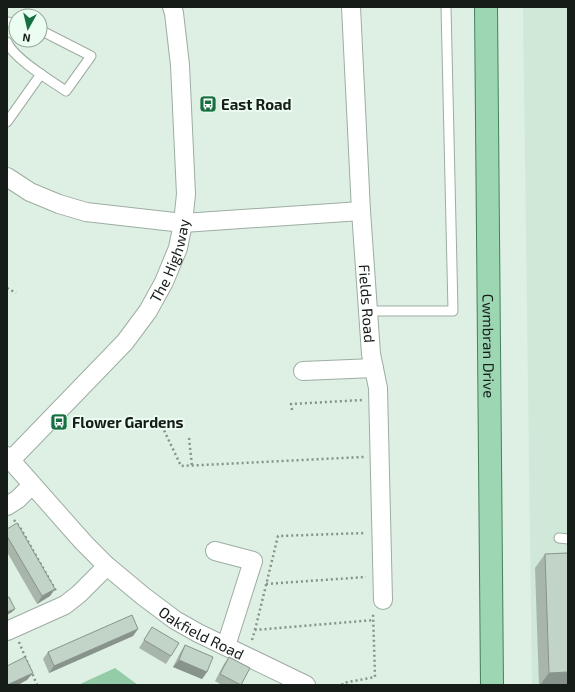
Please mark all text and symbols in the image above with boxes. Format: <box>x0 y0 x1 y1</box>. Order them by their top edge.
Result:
north arrow <box>8 8 48 48</box>
text: N <box>22 31 31 45</box>
bus stop icon: East Road <box>198 94 218 114</box>
place label: East Road <box>221 95 292 113</box>
street label: The Highway <box>146 218 192 306</box>
street label: Fields Road <box>356 264 379 343</box>
street label: Cwmbran Drive <box>480 294 498 398</box>
bus stop icon: Flower Gardens <box>49 412 69 432</box>
place label: Flower Gardens <box>72 413 184 431</box>
street label: Oakfield Road <box>156 602 247 663</box>

